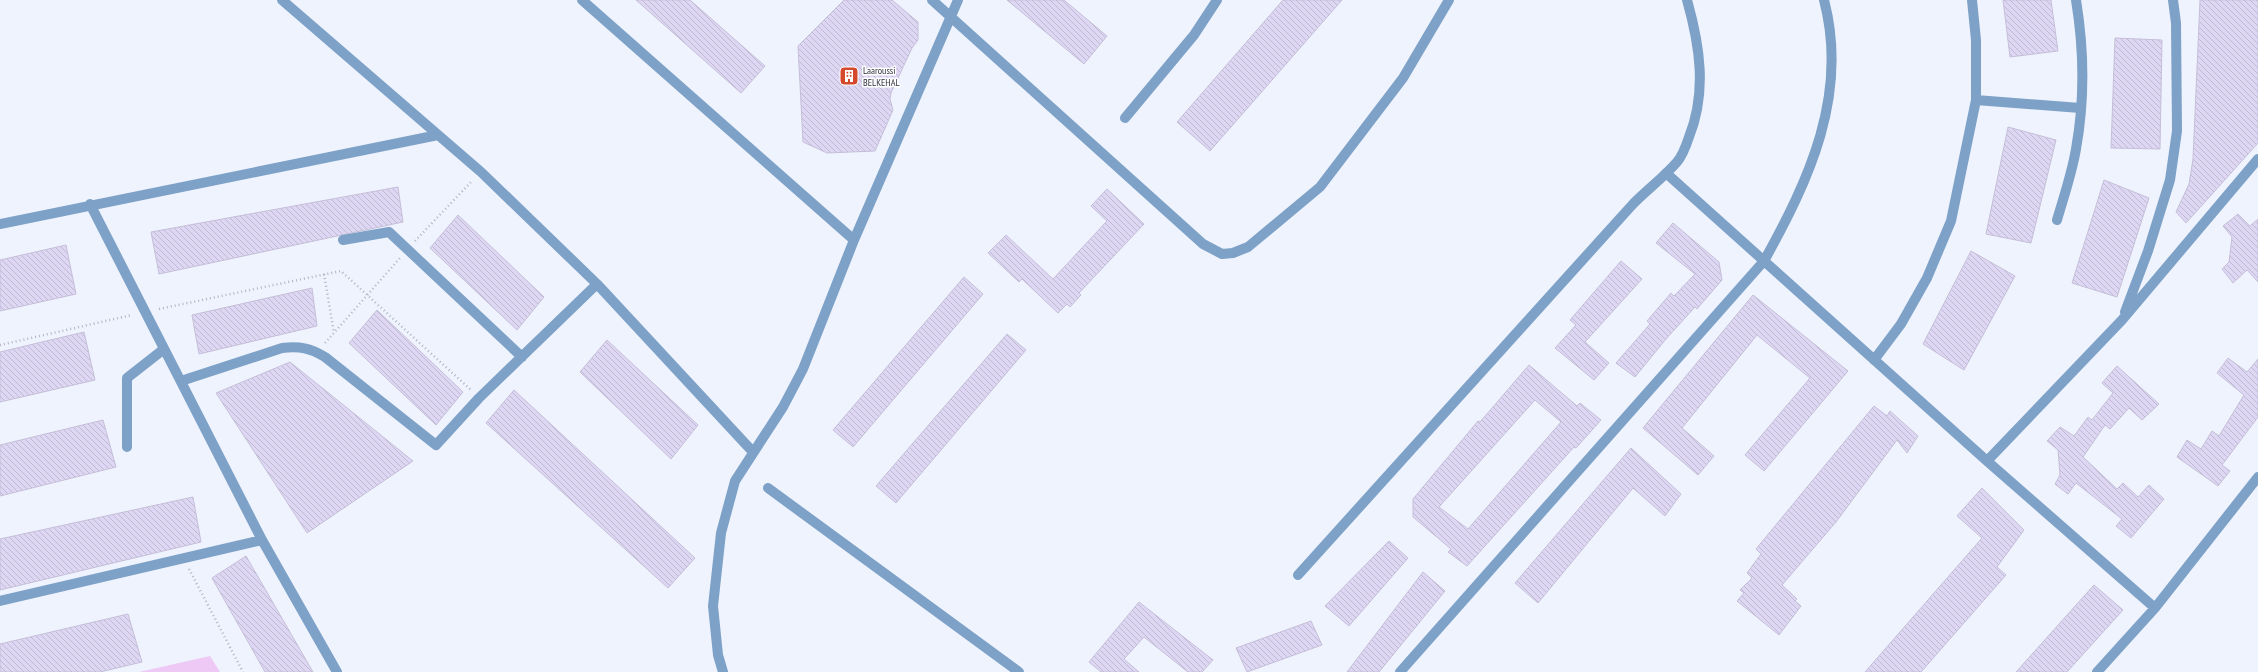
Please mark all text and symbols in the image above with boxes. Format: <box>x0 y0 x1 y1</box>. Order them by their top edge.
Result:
place label: Laaroussi BELKEHAL <box>863 64 900 89</box>
building icon: Laaroussi BELKEHAL <box>838 65 860 87</box>

